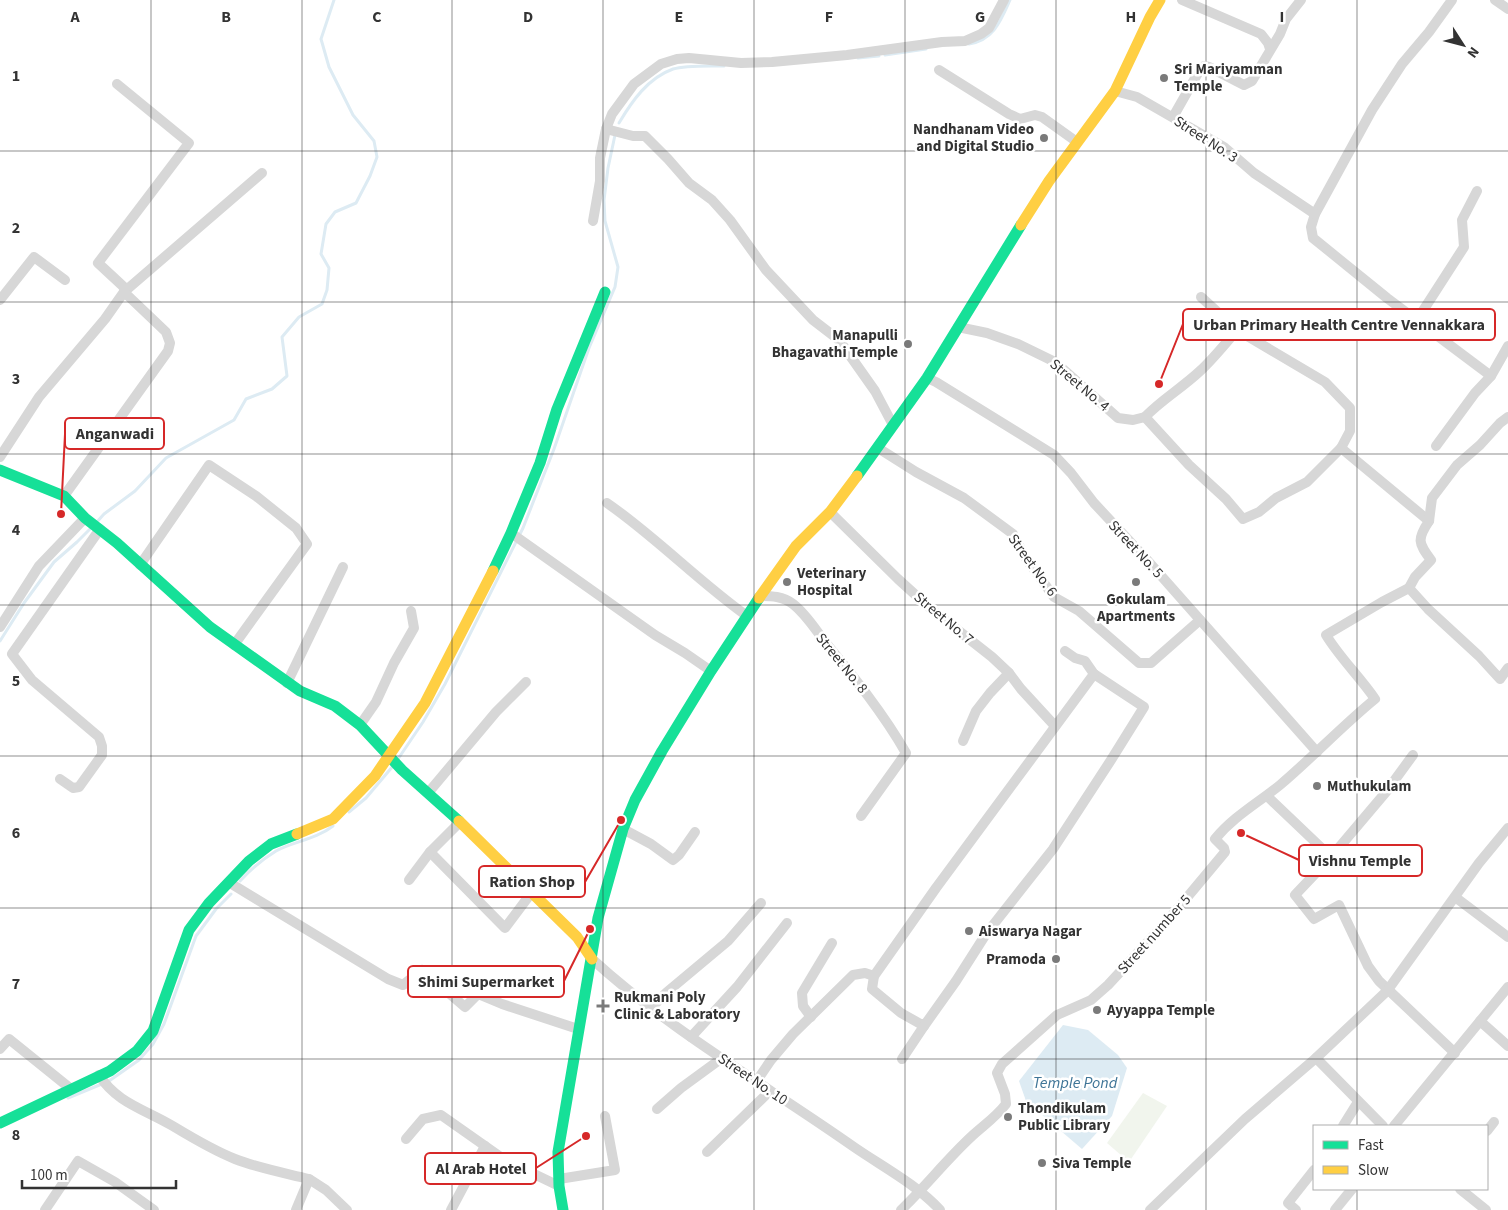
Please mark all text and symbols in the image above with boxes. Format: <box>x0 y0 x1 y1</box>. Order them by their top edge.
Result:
text: A <box>69 6 80 28</box>
text: B <box>221 6 231 28</box>
text: C <box>372 6 382 28</box>
text: D <box>523 6 533 28</box>
text: E <box>675 6 683 28</box>
text: F <box>825 6 833 28</box>
text: G <box>975 6 985 28</box>
text: H <box>1126 6 1136 28</box>
text: I <box>1280 6 1284 28</box>
north arrow <box>1438 20 1488 70</box>
text: N <box>1462 42 1484 62</box>
place label: Sri Mariyamman Temple <box>1174 59 1283 97</box>
text: 1 <box>12 65 20 87</box>
marker: Sri Mariyamman Temple <box>1158 72 1170 84</box>
street label: Street No. 3 <box>1170 111 1242 168</box>
place label: Nandhanam Video and Digital Studio <box>913 119 1034 157</box>
marker: Nandhanam Video and Digital Studio <box>1038 132 1050 144</box>
text: 2 <box>12 217 20 239</box>
callout: Urban Primary Health Centre Vennakkara <box>1183 309 1495 340</box>
text: Urban Primary Health Centre Vennakkara <box>1193 314 1485 336</box>
place label: Manapulli Bhagavathi Temple <box>772 325 898 363</box>
marker: Manapulli Bhagavathi Temple <box>902 338 914 350</box>
street label: Street No. 4 <box>1045 354 1115 417</box>
text: 3 <box>12 368 20 390</box>
callout: Anganwadi <box>65 418 164 449</box>
text: Anganwadi <box>75 423 154 445</box>
street label: Street No. 5 <box>1103 516 1168 583</box>
text: 4 <box>12 519 21 541</box>
street label: Street No. 6 <box>1003 530 1062 601</box>
place label: Veterinary Hospital <box>796 563 867 601</box>
marker: Veterinary Hospital <box>781 576 793 588</box>
marker: Gokulam Apartments <box>1130 576 1142 588</box>
street label: Street No. 7 <box>909 587 978 650</box>
place label: Gokulam Apartments <box>1096 589 1175 627</box>
street label: Street No. 8 <box>811 629 873 698</box>
text: 5 <box>12 670 20 692</box>
place label: Muthukulam <box>1327 776 1411 797</box>
marker: Muthukulam <box>1311 780 1323 792</box>
text: 6 <box>12 822 20 844</box>
callout: Vishnu Temple <box>1299 845 1422 876</box>
text: Vishnu Temple <box>1308 850 1411 872</box>
callout: Ration Shop <box>479 866 585 897</box>
text: Ration Shop <box>489 871 575 893</box>
street label: Street number 5 <box>1113 890 1196 979</box>
place label: Aiswarya Nagar <box>978 921 1082 942</box>
marker: Aiswarya Nagar <box>963 925 975 937</box>
place label: Pramoda <box>986 949 1046 970</box>
marker: Pramoda <box>1050 953 1062 965</box>
callout: Shimi Supermarket <box>408 966 564 997</box>
text: Shimi Supermarket <box>418 971 554 993</box>
text: 7 <box>12 973 20 995</box>
place label: Rukmani Poly Clinic & Laboratory <box>614 987 741 1025</box>
marker: Rukmani Poly Clinic & Laboratory <box>596 999 610 1013</box>
place label: Ayyappa Temple <box>1106 1000 1215 1021</box>
marker: Ayyappa Temple <box>1091 1004 1103 1016</box>
street label: Street No. 10 <box>714 1048 792 1110</box>
water label: Temple Pond <box>1033 1072 1118 1094</box>
place label: Thondikulam Public Library <box>1018 1098 1111 1136</box>
marker: Thondikulam Public Library <box>1002 1111 1014 1123</box>
text: 8 <box>12 1124 20 1146</box>
legend <box>1313 1125 1488 1190</box>
text: Fast <box>1358 1135 1384 1156</box>
callout: Al Arab Hotel <box>425 1153 536 1184</box>
place label: Siva Temple <box>1052 1153 1132 1174</box>
marker: Siva Temple <box>1036 1157 1048 1169</box>
scale bar <box>22 1158 176 1190</box>
text: Al Arab Hotel <box>435 1158 527 1180</box>
text: Slow <box>1358 1160 1389 1181</box>
text: 100 m <box>30 1165 68 1186</box>

